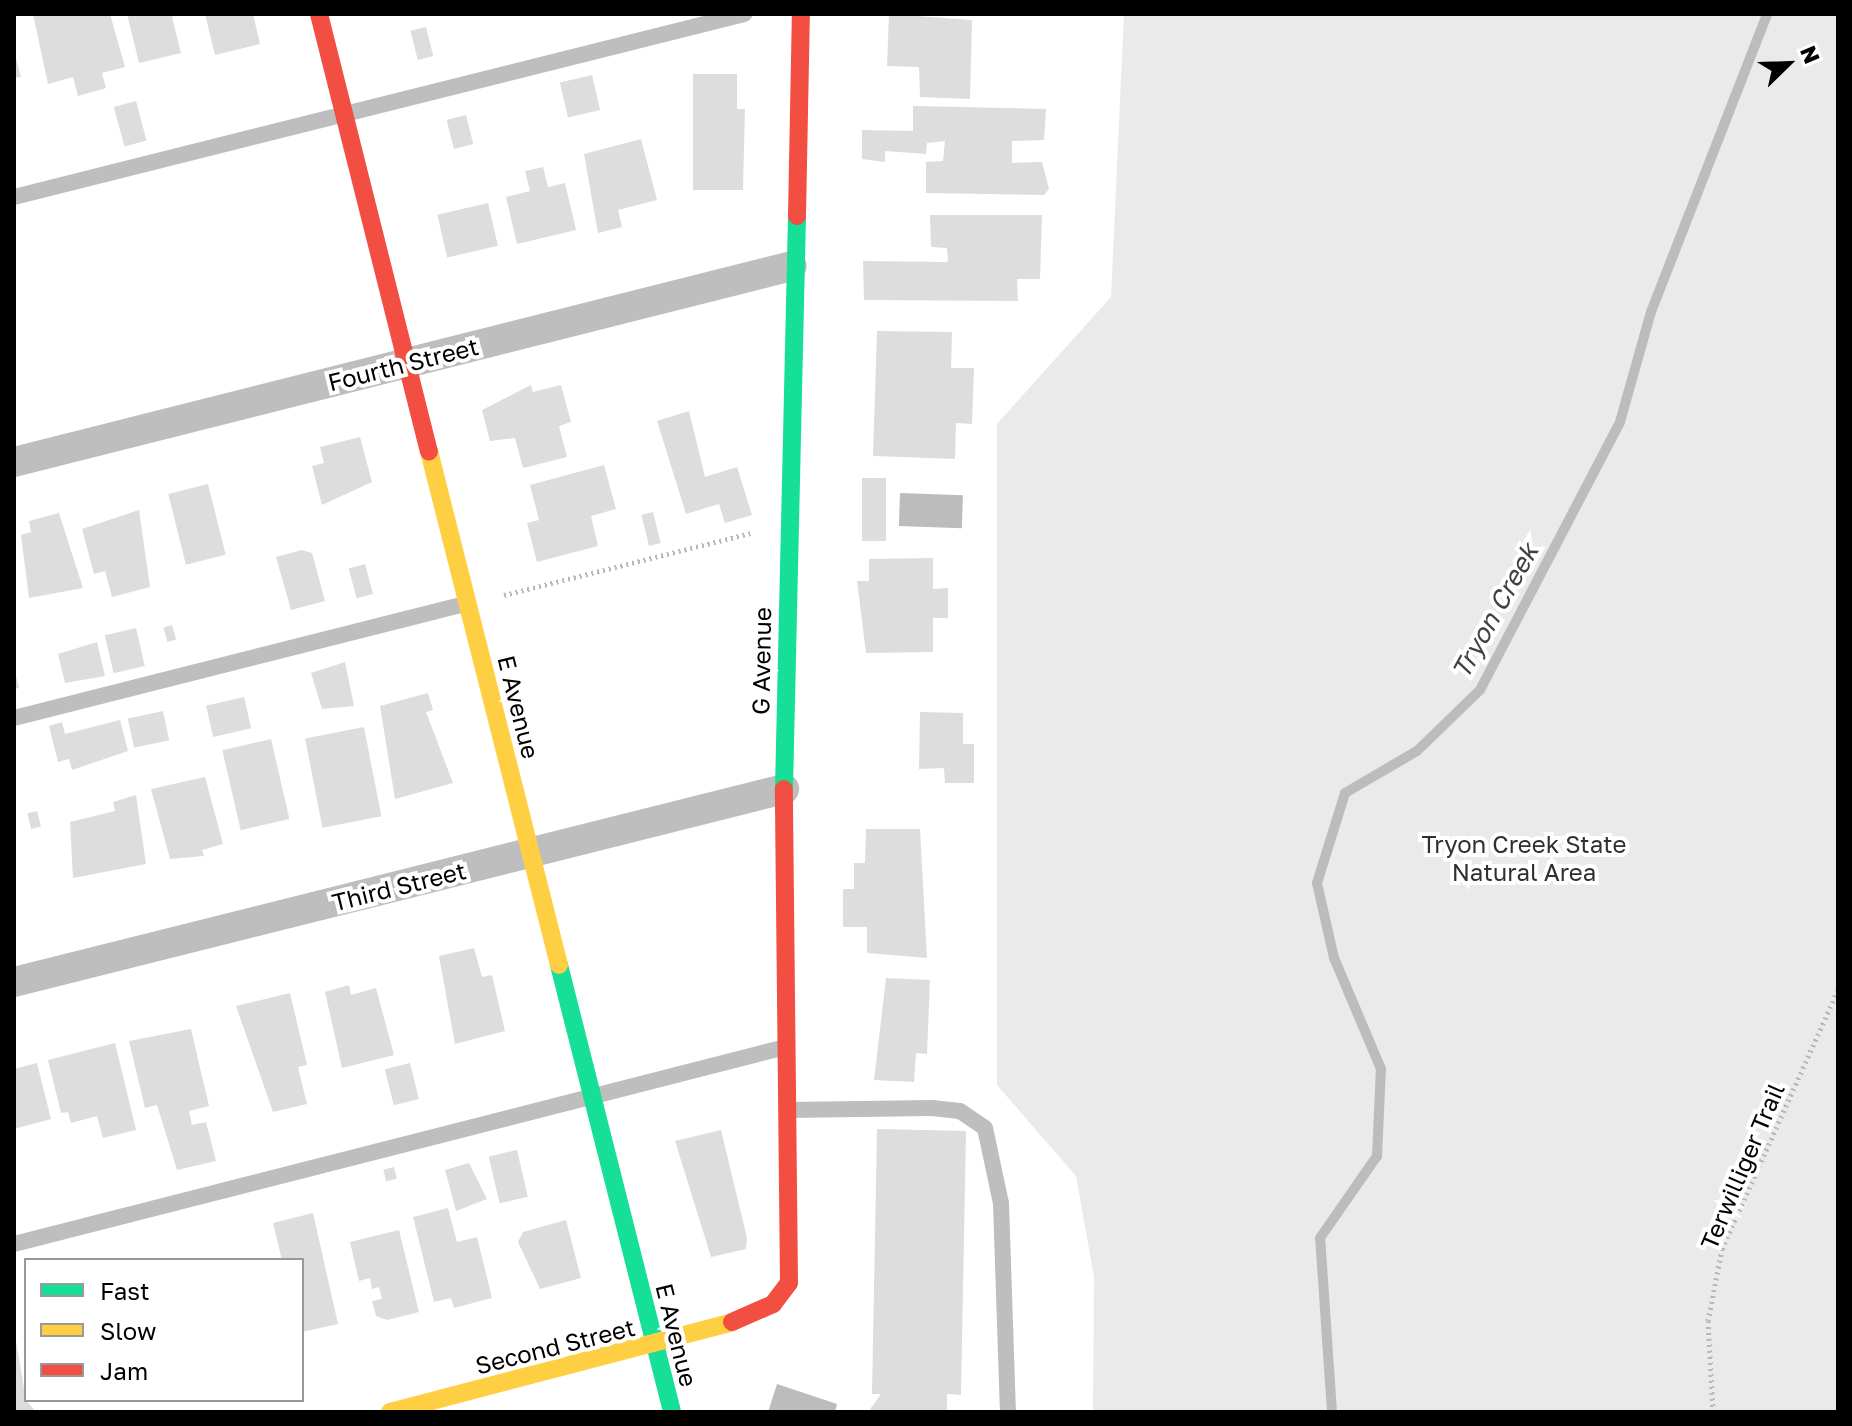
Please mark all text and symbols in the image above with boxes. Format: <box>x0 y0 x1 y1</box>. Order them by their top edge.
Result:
north arrow <box>1748 24 1828 104</box>
text: N <box>1795 41 1826 67</box>
street label: Fourth Street <box>325 331 481 397</box>
water label: Tryon Creek <box>1445 538 1545 684</box>
street label: G Avenue <box>746 607 776 715</box>
street label: E Avenue <box>492 652 546 762</box>
park label: Tryon Creek State Natural Area <box>1421 830 1627 886</box>
street label: Third Street <box>329 855 469 917</box>
street label: Terwilliger Trail <box>1694 1079 1790 1253</box>
legend <box>24 1258 304 1402</box>
text: Fast <box>100 1276 150 1305</box>
street label: E Avenue <box>650 1280 704 1390</box>
street label: Second Street <box>472 1312 638 1380</box>
text: Slow <box>100 1316 156 1345</box>
text: Jam <box>100 1356 148 1385</box>

